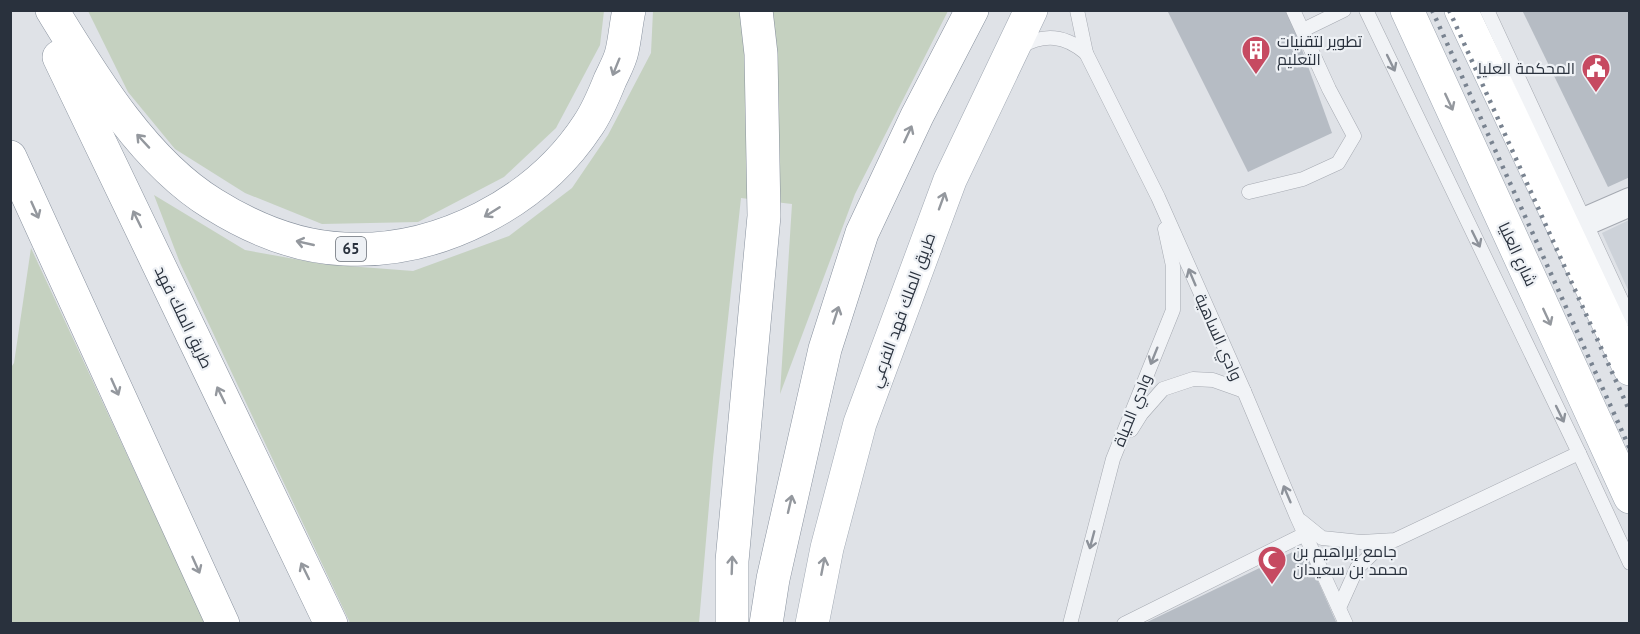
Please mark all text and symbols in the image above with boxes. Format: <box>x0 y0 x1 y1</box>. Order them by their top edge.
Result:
place label: تطوير لتقنيات التعليم <box>1277 31 1363 71</box>
building icon: تطوير لتقنيات التعليم <box>1240 34 1272 76</box>
public building icon: المحكمة العليا <box>1580 52 1612 94</box>
one-way arrow <box>1386 54 1397 72</box>
one-way arrow <box>610 58 621 76</box>
place label: المحكمة العليا <box>1478 58 1575 78</box>
one-way arrow <box>1443 92 1455 110</box>
one-way arrow <box>903 126 914 144</box>
one-way arrow <box>136 133 150 148</box>
one-way arrow <box>937 193 948 211</box>
one-way arrow <box>30 201 41 219</box>
one-way arrow <box>484 207 501 219</box>
one-way arrow <box>131 210 142 228</box>
street label: شارع العليا <box>1493 219 1542 290</box>
one-way arrow <box>1470 229 1482 247</box>
street label: طريق الملك فهد الفرعي <box>865 230 943 391</box>
one-way arrow <box>295 237 314 249</box>
road number: 65 <box>336 237 366 261</box>
street label: طريق الملك فهد <box>150 263 217 372</box>
one-way arrow <box>1186 268 1197 286</box>
street label: وادي الساهية <box>1187 290 1247 385</box>
one-way arrow <box>831 306 842 325</box>
one-way arrow <box>1542 308 1554 326</box>
one-way arrow <box>1148 346 1159 364</box>
street label: وادي الحياة <box>1108 371 1159 451</box>
one-way arrow <box>110 378 122 396</box>
one-way arrow <box>215 386 227 404</box>
one-way arrow <box>1555 405 1567 423</box>
one-way arrow <box>1281 485 1292 504</box>
one-way arrow <box>784 495 796 514</box>
one-way arrow <box>1085 530 1097 549</box>
place label: جامع إبراهيم بن محمد بن سعيدان <box>1293 541 1408 580</box>
mosque icon: جامع إبراهيم بن محمد بن سعيدان <box>1256 544 1288 586</box>
one-way arrow <box>191 555 202 574</box>
one-way arrow <box>727 556 738 576</box>
one-way arrow <box>818 557 829 576</box>
one-way arrow <box>299 562 311 580</box>

